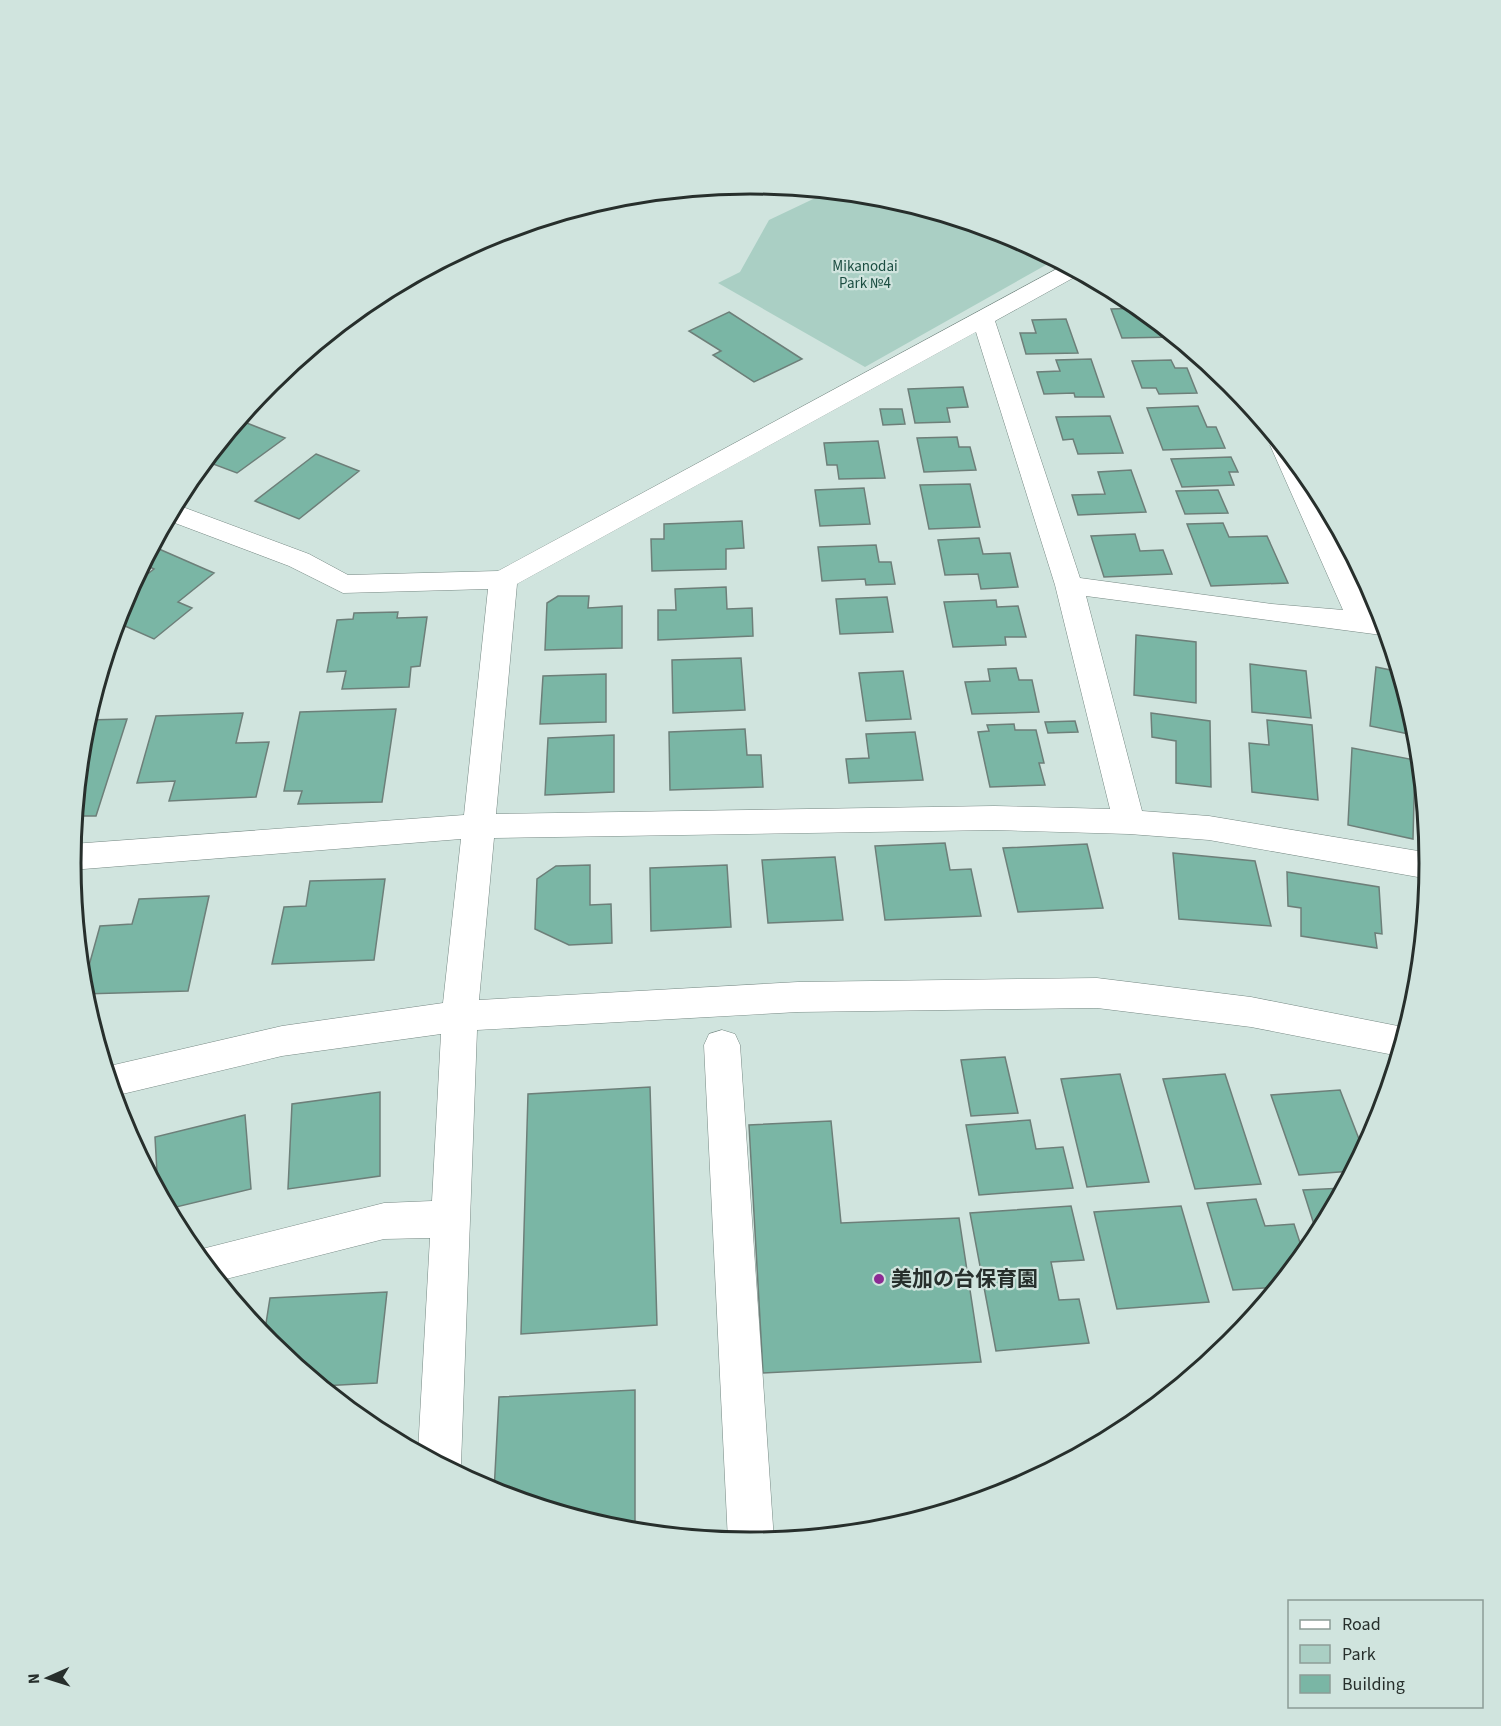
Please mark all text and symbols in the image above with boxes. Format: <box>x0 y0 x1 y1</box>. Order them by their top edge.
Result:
park label: Mikanodai Park №4 <box>832 256 898 294</box>
place label: 美加の台保育園 <box>891 1264 1038 1294</box>
marker: 美加の台保育園 <box>872 1272 886 1286</box>
legend <box>1288 1600 1483 1708</box>
text: Road <box>1342 1612 1381 1637</box>
text: Park <box>1342 1642 1376 1667</box>
north arrow <box>18 1648 78 1708</box>
text: Building <box>1342 1672 1405 1697</box>
text: N <box>23 1673 45 1685</box>

